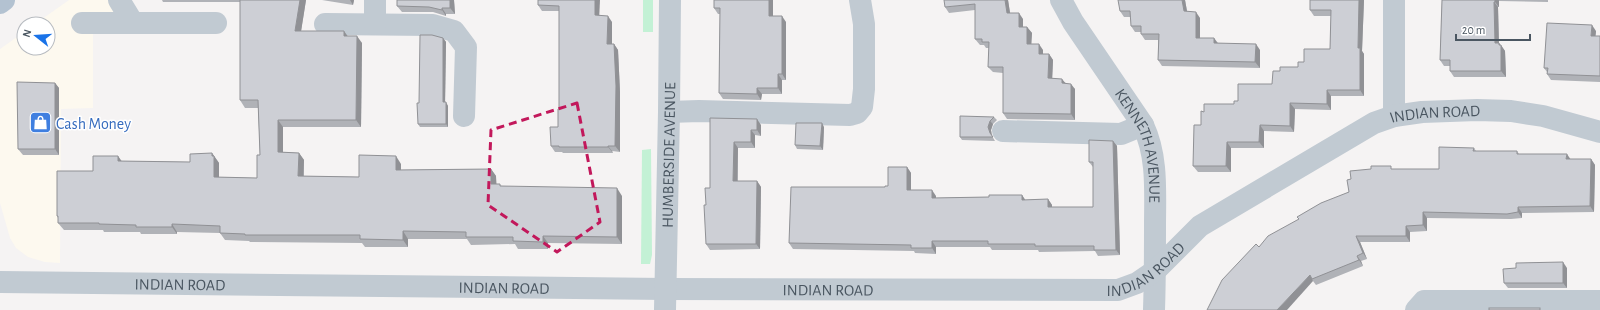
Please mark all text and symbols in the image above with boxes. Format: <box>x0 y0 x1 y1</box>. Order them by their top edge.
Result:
north arrow <box>16 16 56 56</box>
scale bar <box>1456 16 1530 42</box>
text: 20 m <box>1462 24 1485 36</box>
text: N <box>21 28 33 38</box>
street label: HUMBERSIDE AVENUE <box>660 82 678 228</box>
street label: KENNETH AVENUE <box>1112 86 1162 203</box>
street label: INDIAN ROAD <box>1388 103 1481 126</box>
shop icon: Cash Money <box>28 110 54 136</box>
place label: Cash Money <box>56 116 131 133</box>
street label: INDIAN ROAD <box>1106 239 1188 299</box>
street label: INDIAN ROAD <box>134 276 226 293</box>
street label: INDIAN ROAD <box>458 280 550 297</box>
street label: INDIAN ROAD <box>782 282 873 298</box>

